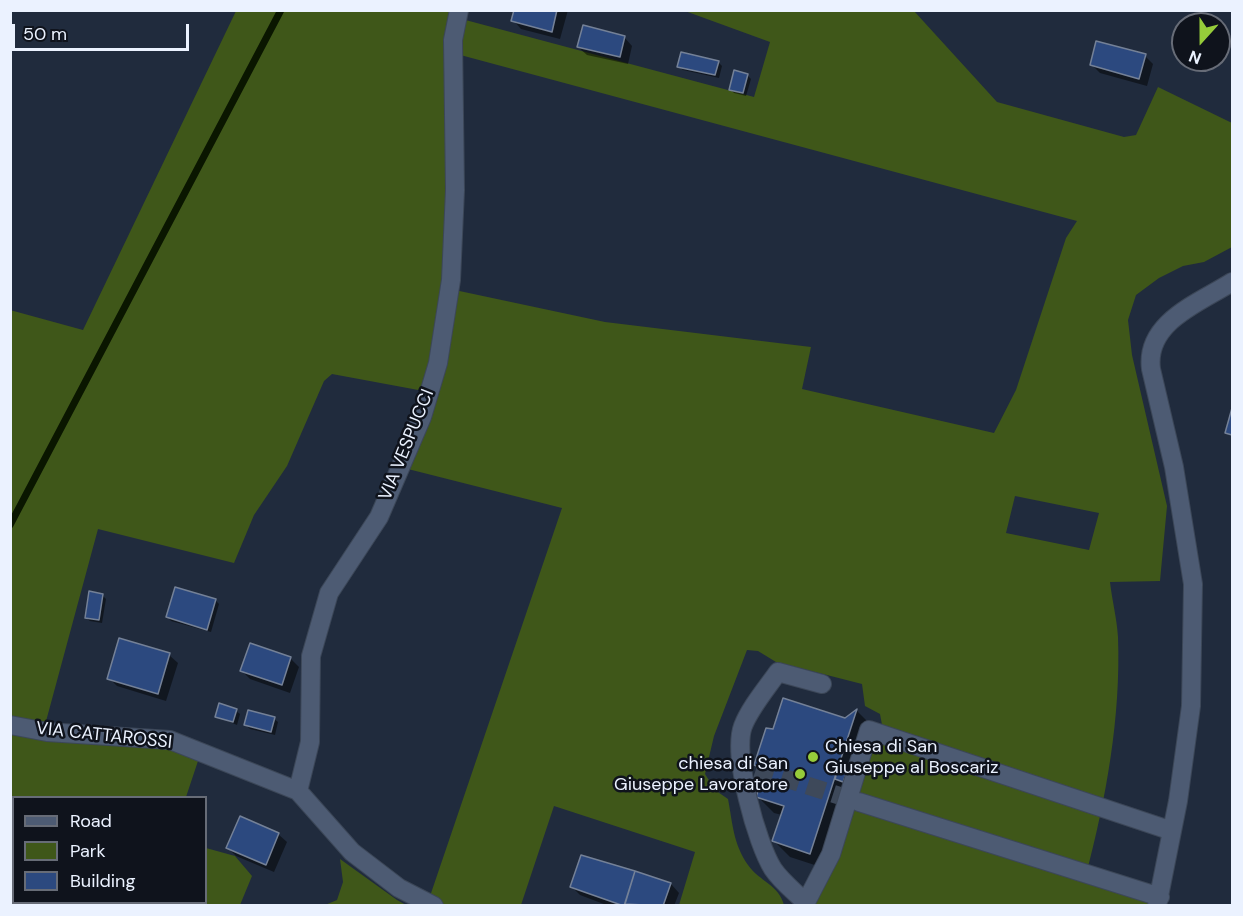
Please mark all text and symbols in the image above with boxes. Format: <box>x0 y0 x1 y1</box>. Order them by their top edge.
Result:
scale bar <box>15 12 192 50</box>
north arrow <box>1171 12 1231 72</box>
text: 50 m <box>23 22 67 46</box>
text: N <box>1186 46 1204 69</box>
street label: VIA VESPUCCI <box>375 386 439 504</box>
street label: VIA CATTAROSSI <box>35 718 173 754</box>
place label: Chiesa di San Giuseppe al Boscariz <box>825 736 999 778</box>
marker: Chiesa di San Giuseppe al Boscariz <box>806 750 820 764</box>
place label: chiesa di San Giuseppe Lavoratore <box>614 753 788 795</box>
marker: chiesa di San Giuseppe Lavoratore <box>793 767 807 781</box>
legend <box>12 796 207 904</box>
text: Road <box>70 809 112 833</box>
text: Park <box>70 839 106 863</box>
text: Building <box>70 869 135 893</box>

